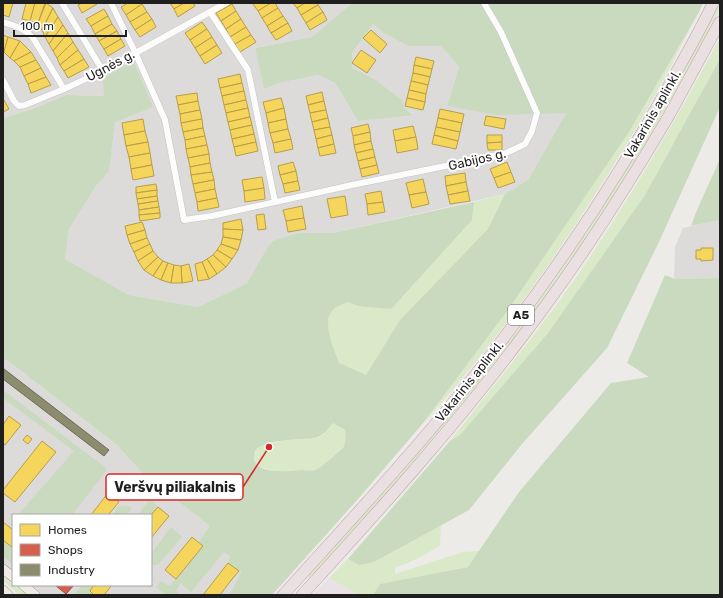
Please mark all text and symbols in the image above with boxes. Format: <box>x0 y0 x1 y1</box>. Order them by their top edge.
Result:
scale bar <box>14 12 126 38</box>
text: 100 m <box>20 19 54 33</box>
street label: Ugnės g. <box>83 46 138 85</box>
street label: Vakarinis aplinkl. <box>621 67 684 161</box>
street label: Gabijos g. <box>447 146 508 174</box>
road number: A5 <box>508 305 534 325</box>
street label: Vakarinis aplinkl. <box>432 338 507 425</box>
callout: Veršvų piliakalnis <box>106 474 243 500</box>
text: Veršvų piliakalnis <box>114 479 236 496</box>
legend <box>12 514 152 586</box>
text: Homes <box>48 523 87 537</box>
text: Shops <box>48 543 83 557</box>
text: Industry <box>48 563 95 577</box>

